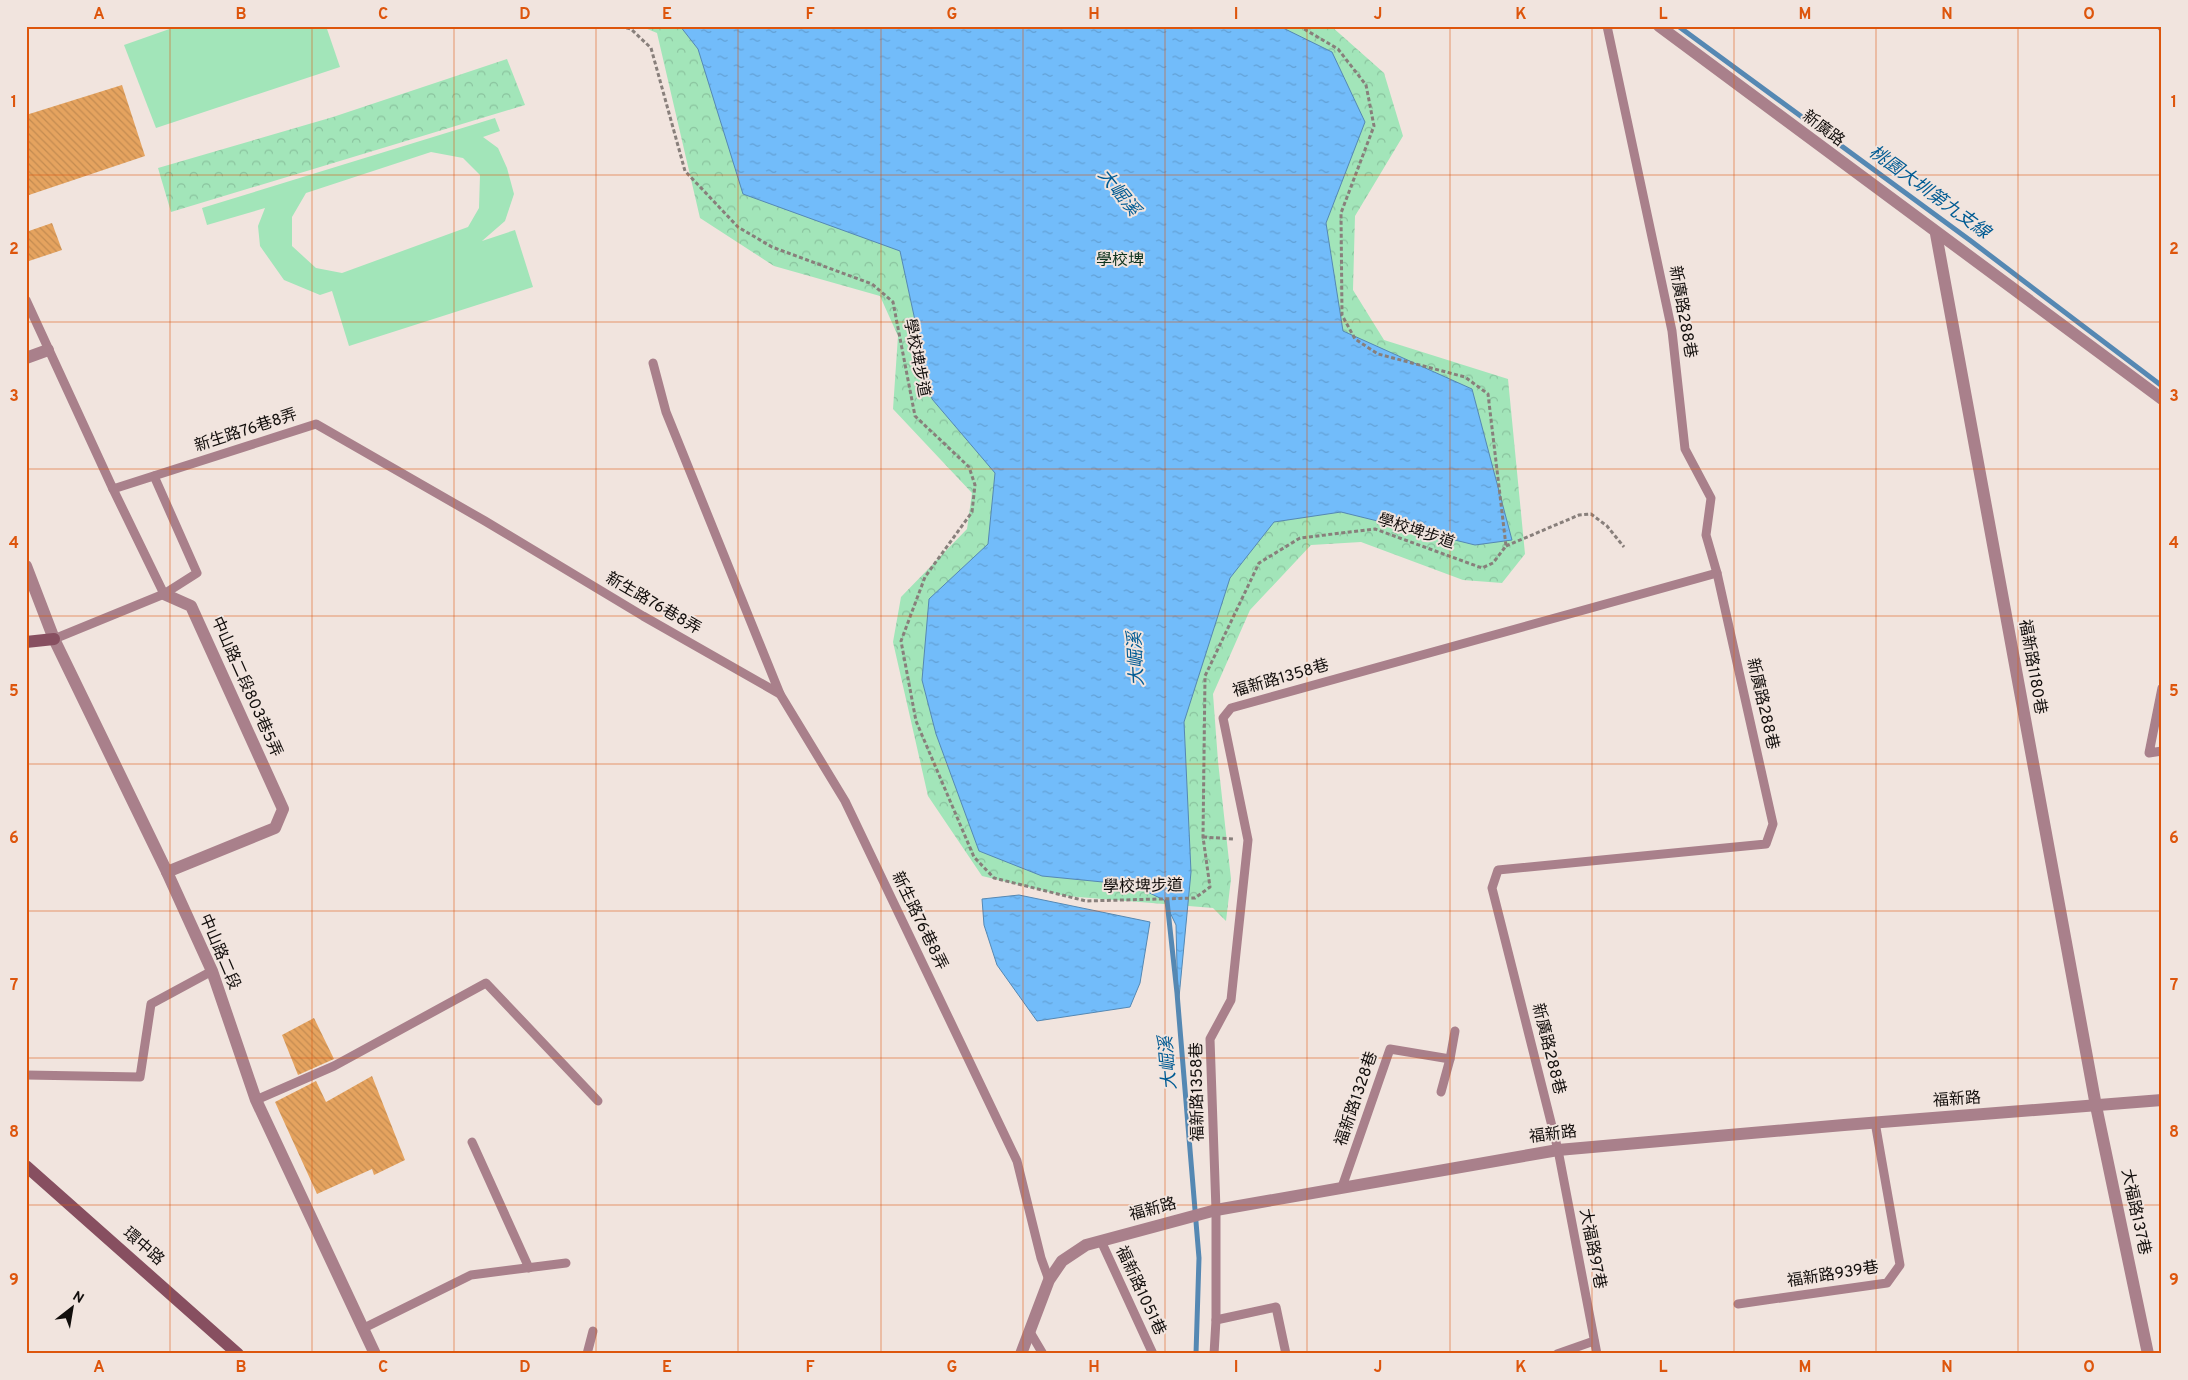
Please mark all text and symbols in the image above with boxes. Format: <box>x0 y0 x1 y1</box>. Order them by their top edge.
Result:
text: A <box>93 5 105 25</box>
text: B <box>235 5 247 25</box>
text: C <box>378 5 388 25</box>
text: D <box>519 5 531 25</box>
text: E <box>662 5 672 25</box>
text: F <box>805 5 815 25</box>
text: G <box>947 5 957 25</box>
text: H <box>1088 5 1100 25</box>
text: I <box>1234 5 1238 25</box>
text: J <box>1374 5 1382 25</box>
text: K <box>1515 5 1527 25</box>
text: L <box>1658 5 1668 25</box>
text: M <box>1799 5 1811 25</box>
text: N <box>1941 5 1953 25</box>
text: O <box>2083 5 2095 25</box>
text: 1 <box>11 93 17 113</box>
text: 1 <box>2171 93 2177 113</box>
street label: 新廣路 <box>1798 107 1848 151</box>
water label: 桃園大圳第九支線 <box>1864 141 1996 246</box>
water label: 大崛溪 <box>1092 165 1146 224</box>
text: 2 <box>9 240 19 260</box>
text: 2 <box>2169 240 2179 260</box>
park label: 學校埤 <box>1096 251 1144 271</box>
street label: 新廣路288巷 <box>1664 264 1700 360</box>
street label: 學校埤步道 <box>899 317 933 399</box>
text: 3 <box>9 387 19 407</box>
text: 3 <box>2169 387 2179 407</box>
street label: 新生路76巷8弄 <box>192 405 300 457</box>
street label: 學校埤步道 <box>1375 510 1457 554</box>
text: 4 <box>9 534 19 554</box>
text: 4 <box>2169 534 2179 554</box>
street label: 新生路76巷8弄 <box>602 569 704 639</box>
street label: 中山路二段803巷5弄 <box>206 614 286 760</box>
street label: 福新路1180巷 <box>2014 618 2050 716</box>
water label: 大崛溪 <box>1124 628 1150 687</box>
street label: 福新路1358巷 <box>1231 656 1331 702</box>
street label: 新廣路288巷 <box>1742 656 1782 752</box>
text: 5 <box>9 682 19 702</box>
text: 5 <box>2169 682 2179 702</box>
text: 6 <box>9 829 19 849</box>
text: 6 <box>2169 829 2179 849</box>
street label: 新生路76巷8弄 <box>887 869 951 973</box>
street label: 學校埤步道 <box>1103 876 1183 898</box>
street label: 中山路二段 <box>194 911 244 993</box>
text: 7 <box>10 976 18 996</box>
text: 7 <box>2170 976 2178 996</box>
street label: 新廣路288巷 <box>1527 1001 1569 1097</box>
water label: 大崛溪 <box>1155 1032 1183 1091</box>
street label: 福新路1358巷 <box>1187 1042 1209 1142</box>
street label: 福新路1328巷 <box>1331 1049 1383 1149</box>
street label: 福新路 <box>1932 1088 1982 1112</box>
street label: 福新路 <box>1528 1122 1578 1148</box>
text: 8 <box>9 1123 19 1143</box>
text: 8 <box>2169 1123 2179 1143</box>
street label: 大福路137巷 <box>2116 1167 2154 1257</box>
street label: 福新路 <box>1127 1194 1179 1226</box>
street label: 大福路97巷 <box>1574 1207 1610 1291</box>
street label: 環中路 <box>118 1224 168 1270</box>
street label: 福新路1051巷 <box>1111 1243 1169 1339</box>
street label: 福新路939巷 <box>1786 1258 1880 1292</box>
text: 9 <box>9 1271 19 1291</box>
text: 9 <box>2169 1271 2179 1291</box>
north arrow <box>48 1282 98 1332</box>
text: N <box>69 1288 87 1308</box>
text: A <box>93 1358 105 1378</box>
text: B <box>235 1358 247 1378</box>
text: C <box>378 1358 388 1378</box>
text: D <box>519 1358 531 1378</box>
text: E <box>662 1358 672 1378</box>
text: F <box>805 1358 815 1378</box>
text: G <box>947 1358 957 1378</box>
text: H <box>1088 1358 1100 1378</box>
text: I <box>1234 1358 1238 1378</box>
text: J <box>1374 1358 1382 1378</box>
text: K <box>1515 1358 1527 1378</box>
text: L <box>1658 1358 1668 1378</box>
text: M <box>1799 1358 1811 1378</box>
text: N <box>1941 1358 1953 1378</box>
text: O <box>2083 1358 2095 1378</box>

